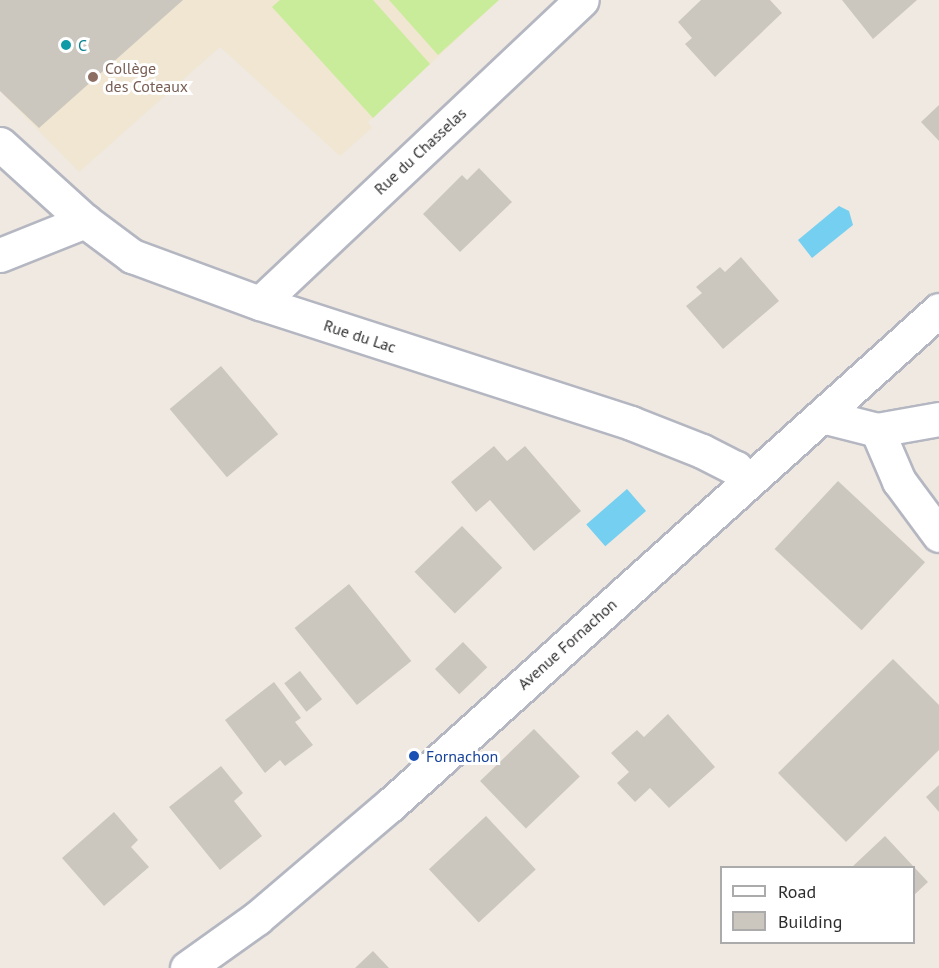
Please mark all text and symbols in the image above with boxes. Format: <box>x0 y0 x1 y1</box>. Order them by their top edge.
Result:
place label: C <box>78 35 87 55</box>
marker: C <box>59 38 73 52</box>
place label: Collège des Coteaux <box>105 58 188 96</box>
marker: Collège des Coteaux <box>86 70 100 84</box>
street label: Rue du Chasselas <box>370 104 470 198</box>
street label: Rue du Lac <box>321 315 399 357</box>
street label: Avenue Fornachon <box>514 595 620 693</box>
place label: Fornachon <box>426 746 498 766</box>
marker: Fornachon <box>407 749 421 763</box>
legend <box>720 866 915 944</box>
text: Road <box>778 880 816 903</box>
text: Building <box>778 910 842 933</box>

